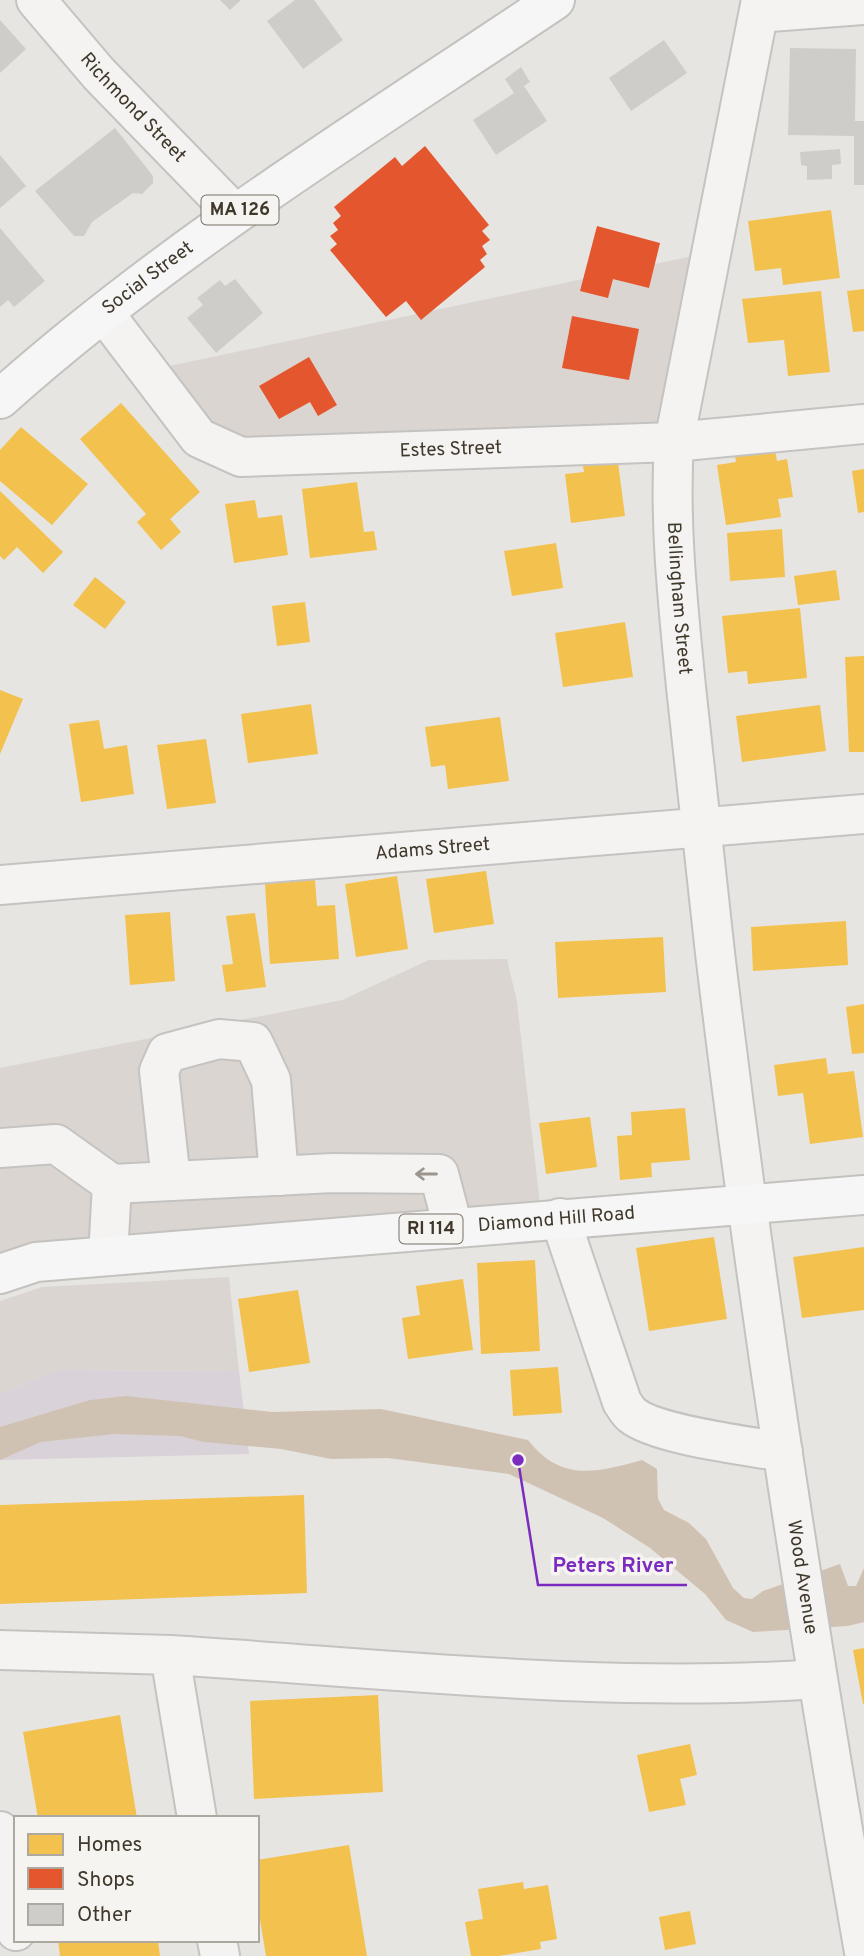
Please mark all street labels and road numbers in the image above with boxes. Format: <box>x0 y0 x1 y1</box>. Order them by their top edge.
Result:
street label: Richmond Street <box>74 48 191 168</box>
road number: MA 126 <box>202 196 278 224</box>
street label: Social Street <box>98 236 198 321</box>
street label: Estes Street <box>399 436 502 464</box>
street label: Bellingham Street <box>661 521 697 676</box>
street label: Adams Street <box>374 833 491 866</box>
street label: Diamond Hill Road <box>477 1202 636 1238</box>
road number: RI 114 <box>400 1214 462 1244</box>
street label: Wood Avenue <box>781 1519 823 1636</box>

